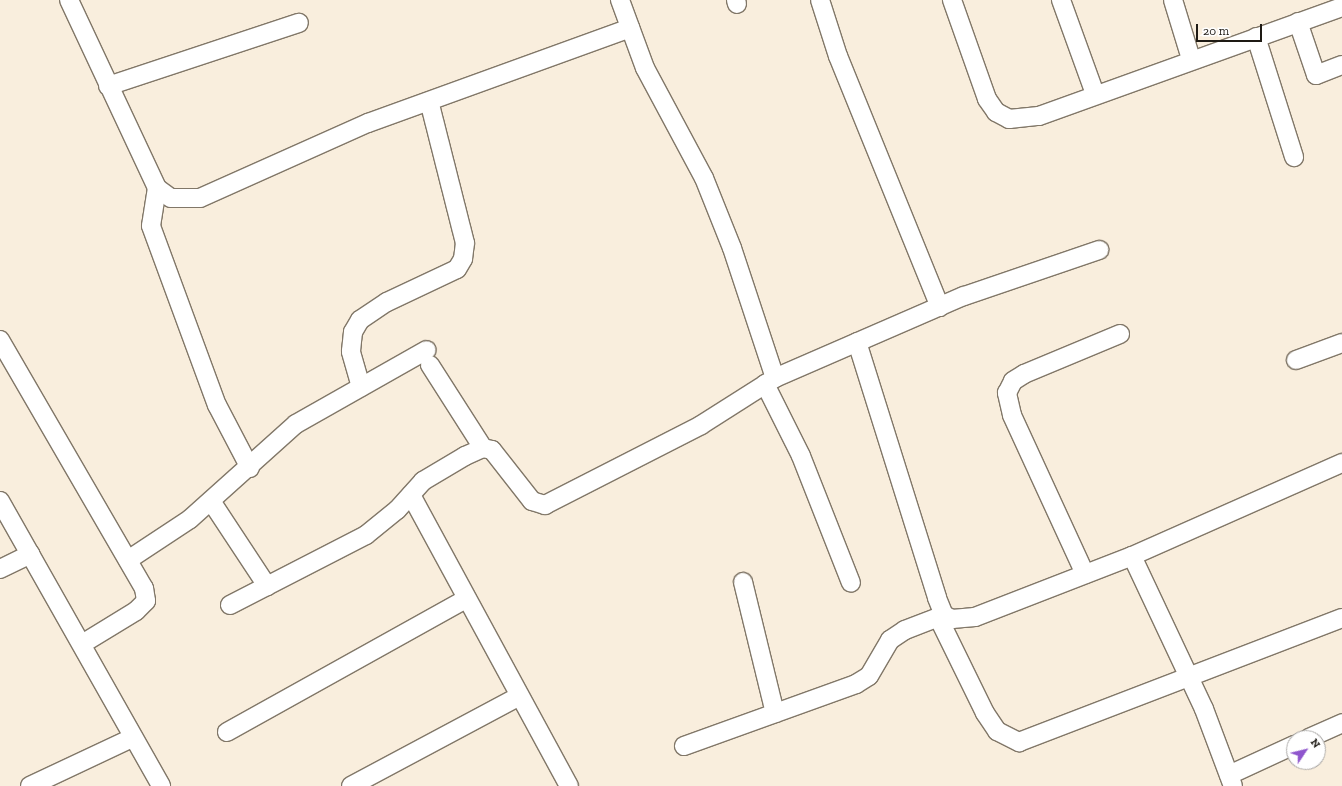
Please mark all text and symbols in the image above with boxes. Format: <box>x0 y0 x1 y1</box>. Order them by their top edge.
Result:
scale bar <box>1198 16 1264 42</box>
text: 20 m <box>1203 24 1229 38</box>
north arrow <box>1286 730 1326 770</box>
text: N <box>1308 736 1323 751</box>

